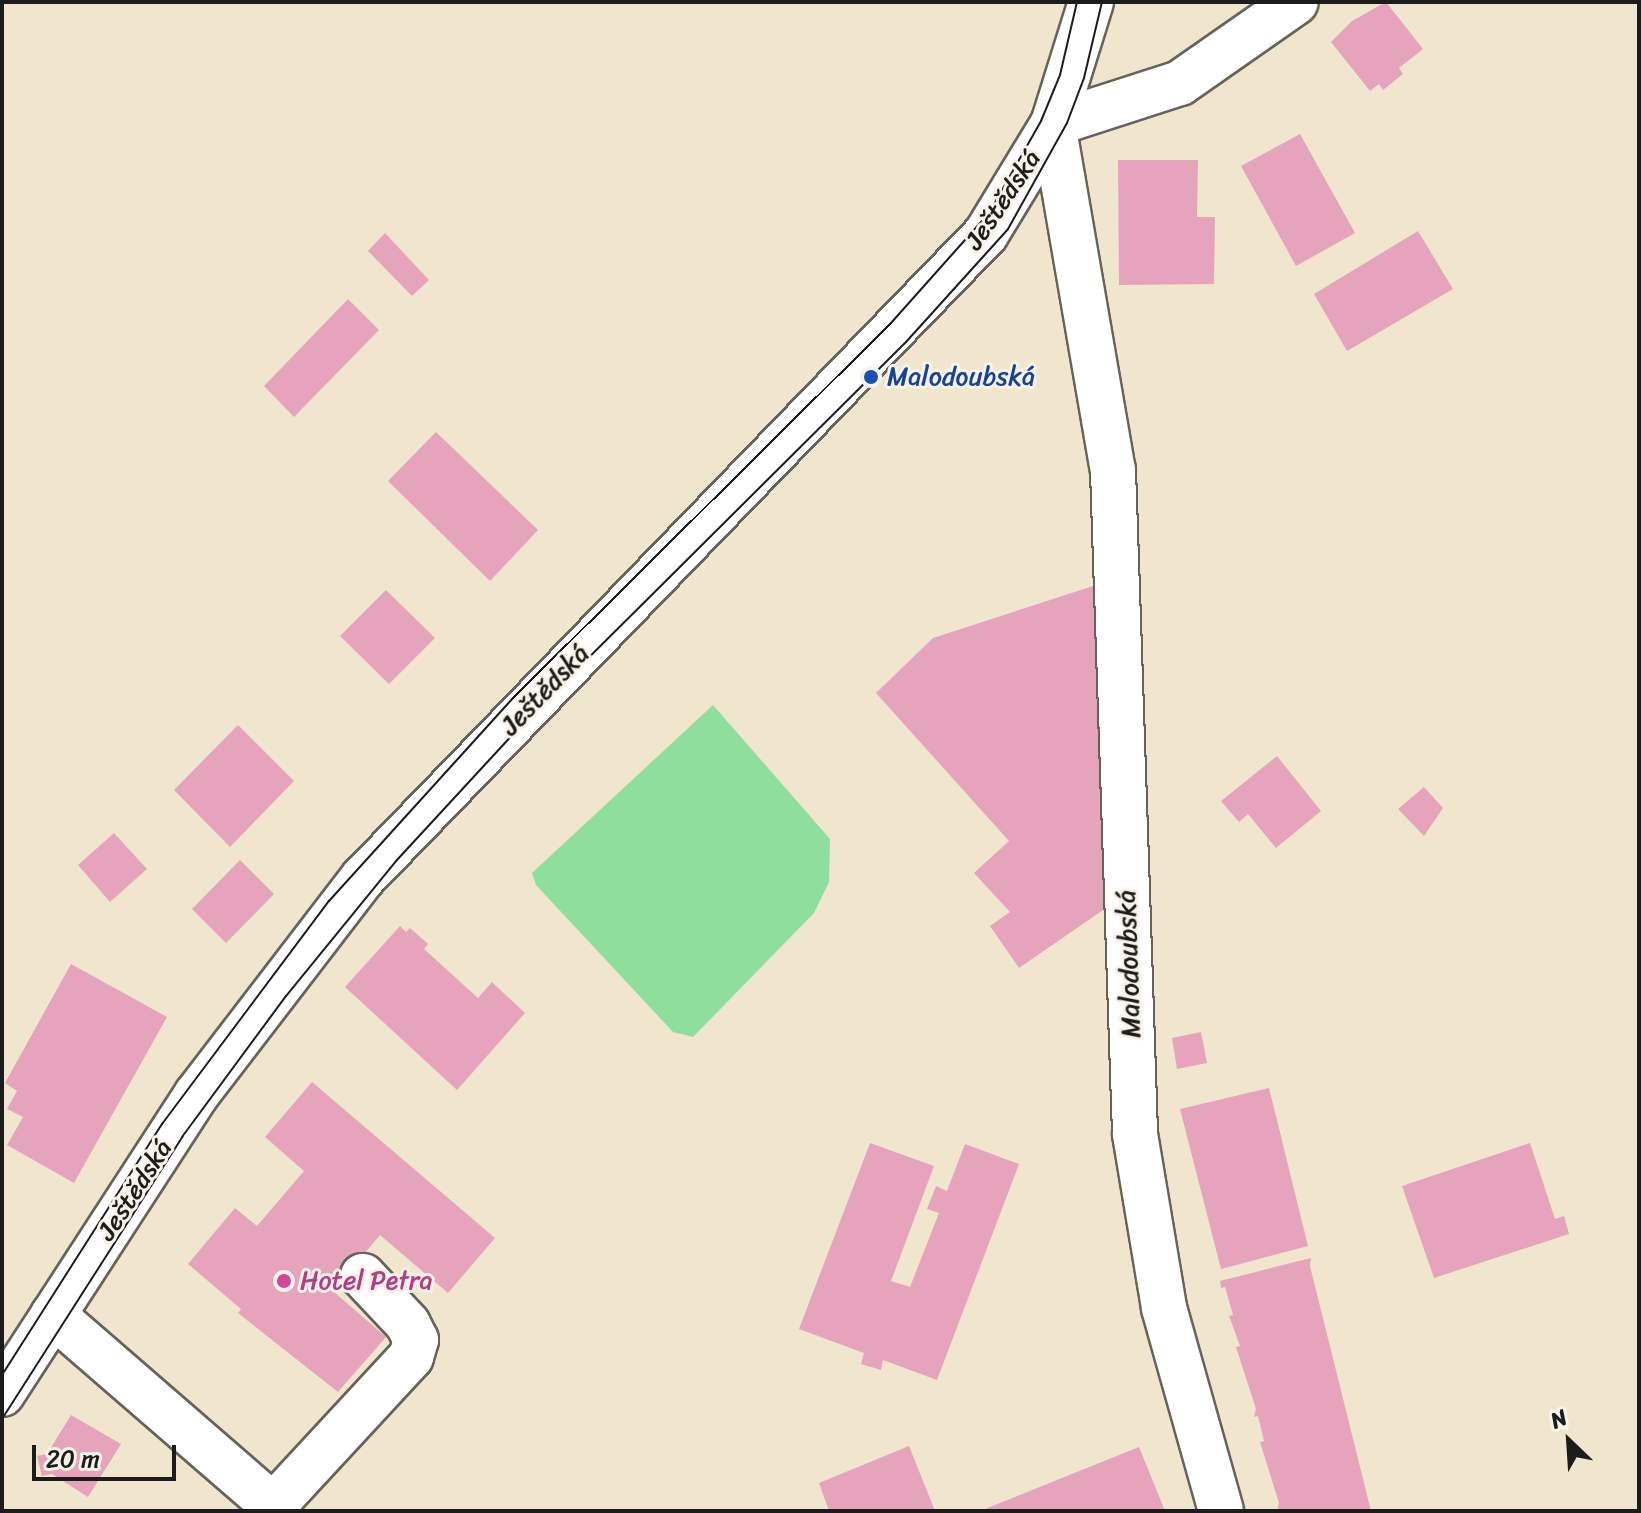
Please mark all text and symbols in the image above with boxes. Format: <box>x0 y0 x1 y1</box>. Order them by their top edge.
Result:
street label: Ještědská <box>958 144 1048 256</box>
place label: Malodoubská <box>887 361 1035 393</box>
marker: Malodoubská <box>862 368 880 386</box>
street label: Ještědská <box>494 638 596 742</box>
street label: Malodoubská <box>1111 889 1147 1039</box>
street label: Ještědská <box>91 1134 179 1246</box>
place label: Hotel Petra <box>300 1265 435 1297</box>
marker: Hotel Petra <box>275 1272 293 1290</box>
text: N <box>1543 1398 1574 1440</box>
north arrow <box>1529 1401 1609 1481</box>
scale bar <box>36 1429 180 1479</box>
text: 20 m <box>46 1438 100 1480</box>

